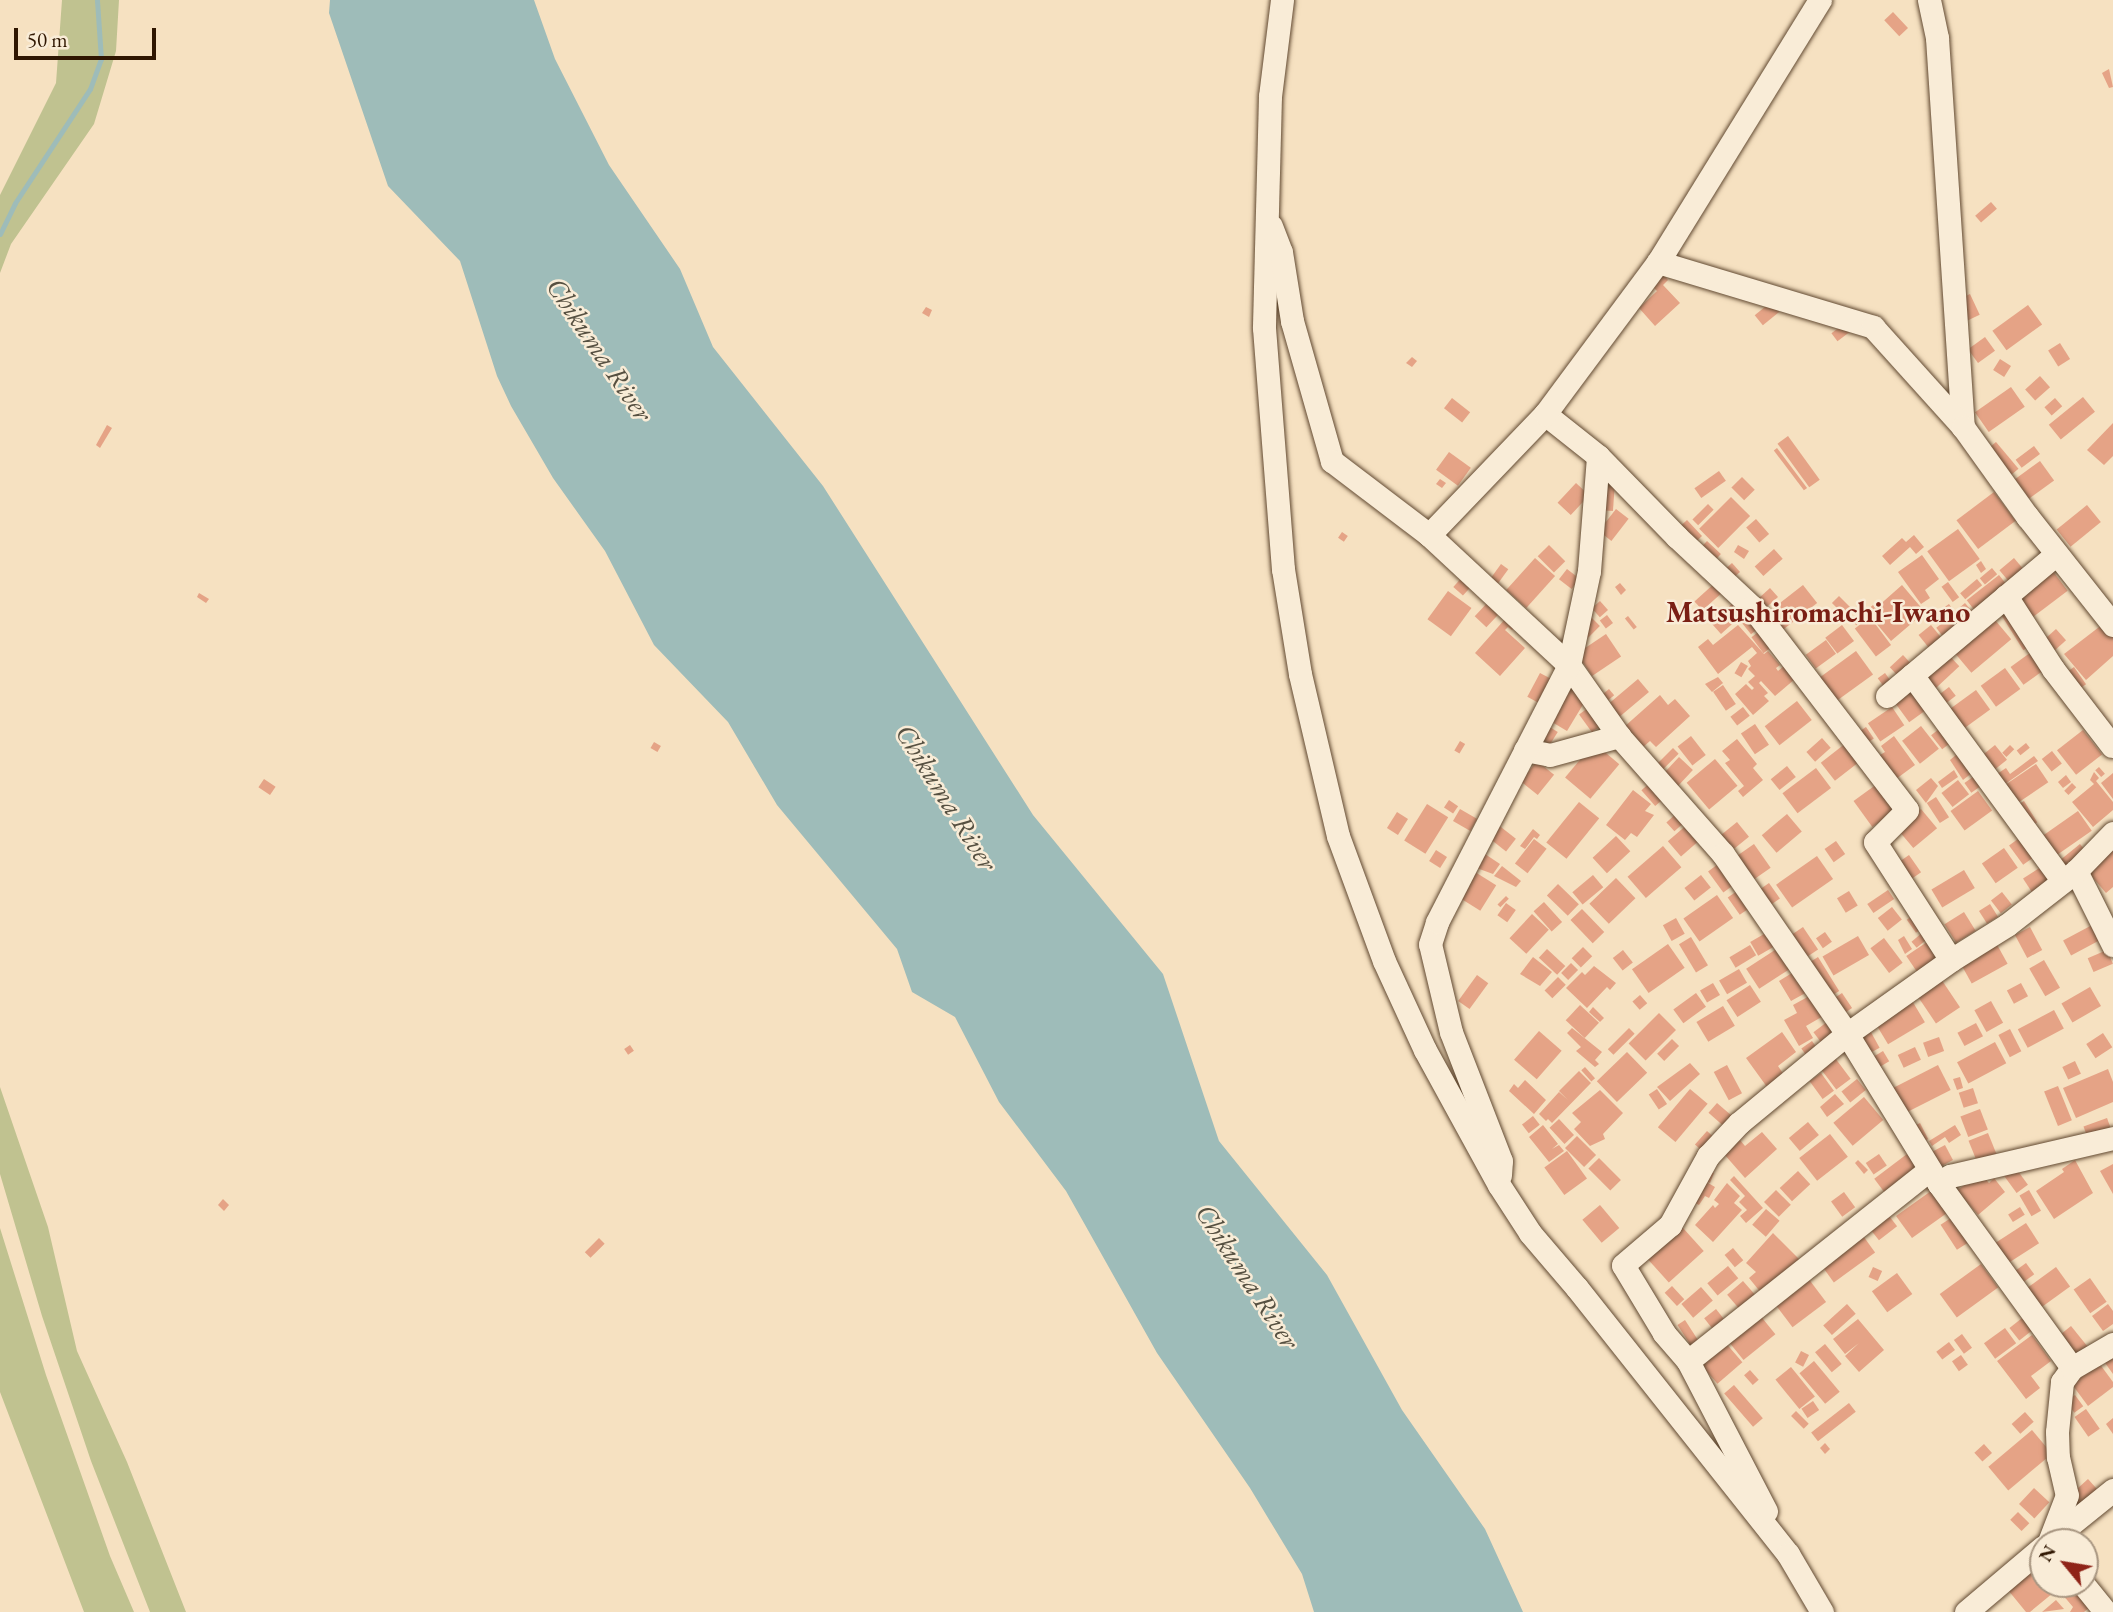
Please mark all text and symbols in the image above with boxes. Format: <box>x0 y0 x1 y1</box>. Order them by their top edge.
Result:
scale bar <box>18 14 159 58</box>
text: 50 m <box>27 26 68 53</box>
water label: Chikuma River <box>540 271 660 427</box>
district label: Matsushiromachi-Iwano <box>1666 594 1970 630</box>
water label: Chikuma River <box>889 718 1005 876</box>
water label: Chikuma River <box>1189 1197 1307 1355</box>
north arrow <box>2029 1528 2099 1598</box>
text: N <box>2032 1540 2062 1566</box>

